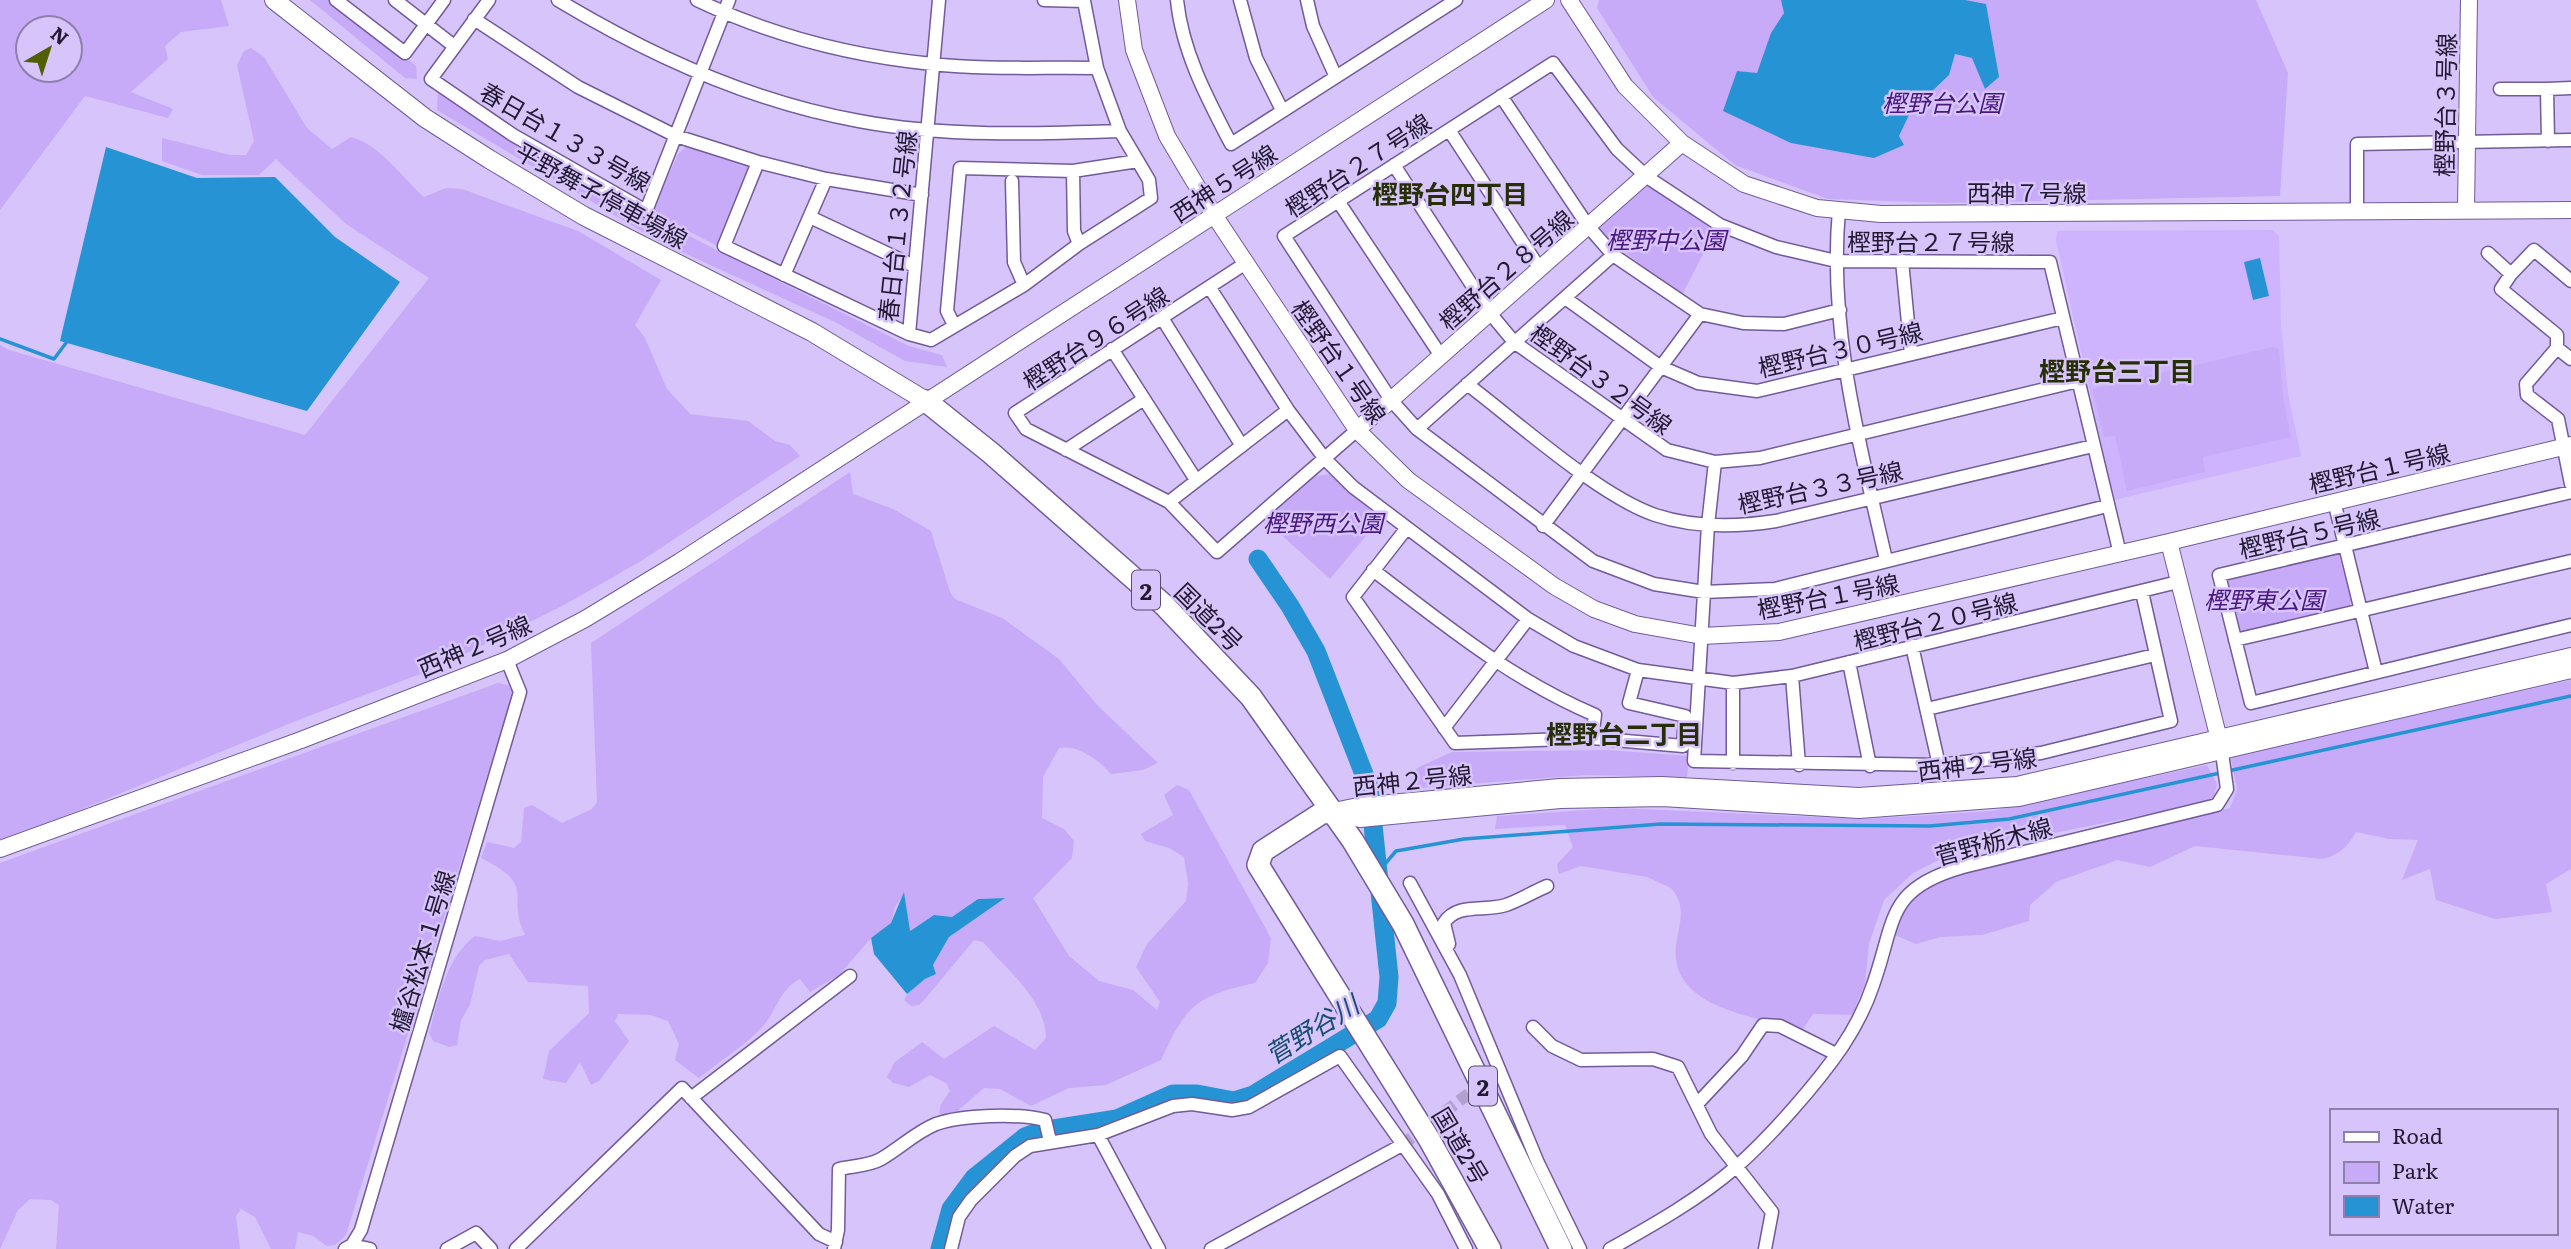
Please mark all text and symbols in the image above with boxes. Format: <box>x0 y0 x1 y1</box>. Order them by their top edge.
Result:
north arrow <box>14 14 84 84</box>
text: N <box>45 19 75 51</box>
street label: 樫野台３号線 <box>2425 33 2463 177</box>
street label: 春日台１３３号線 <box>474 73 658 199</box>
park label: 樫野台公園 <box>1882 84 2005 119</box>
street label: 樫野台２７号線 <box>1277 104 1437 224</box>
street label: 春日台１３２号線 <box>869 129 923 323</box>
street label: 平野舞子停車場線 <box>510 132 694 256</box>
street label: 西神５号線 <box>1163 135 1283 229</box>
district label: 樫野台四丁目 <box>1372 173 1528 212</box>
street label: 西神７号線 <box>1967 174 2087 209</box>
street label: 樫野台２８号線 <box>1430 201 1580 337</box>
park label: 樫野中公園 <box>1606 221 1729 256</box>
street label: 樫野台２７号線 <box>1847 223 2015 258</box>
street label: 樫野台９６号線 <box>1015 277 1175 397</box>
street label: 樫野台１号線 <box>1284 292 1396 430</box>
street label: 樫野台３０号線 <box>1754 312 1926 384</box>
street label: 樫野台３２号線 <box>1524 314 1680 442</box>
district label: 樫野台三丁目 <box>2039 350 2195 389</box>
street label: 樫野台１号線 <box>2305 434 2453 500</box>
street label: 樫野台３３号線 <box>1734 451 1906 521</box>
street label: 樫野台５号線 <box>2235 499 2383 565</box>
park label: 樫野西公園 <box>1263 504 1386 539</box>
street label: 樫野台１号線 <box>1754 564 1902 626</box>
road number: 2 <box>1132 570 1160 610</box>
street label: 国道2号 <box>1168 574 1252 658</box>
park label: 樫野東公園 <box>2204 581 2327 616</box>
street label: 樫野台２０号線 <box>1849 583 2021 657</box>
street label: 西神２号線 <box>412 605 536 685</box>
district label: 樫野台二丁目 <box>1546 713 1702 752</box>
street label: 西神２号線 <box>1915 738 2039 788</box>
street label: 西神２号線 <box>1350 755 1474 803</box>
street label: 菅野栃木線 <box>1931 808 2055 872</box>
street label: 櫨谷松本１号線 <box>380 866 462 1036</box>
water label: 菅野谷川 <box>1257 982 1368 1072</box>
road number: 2 <box>1469 1066 1497 1106</box>
street label: 国道2号 <box>1425 1100 1499 1190</box>
legend <box>2330 1109 2557 1235</box>
text: Road <box>2392 1119 2443 1150</box>
text: Park <box>2392 1154 2438 1185</box>
text: Water <box>2392 1189 2454 1220</box>

